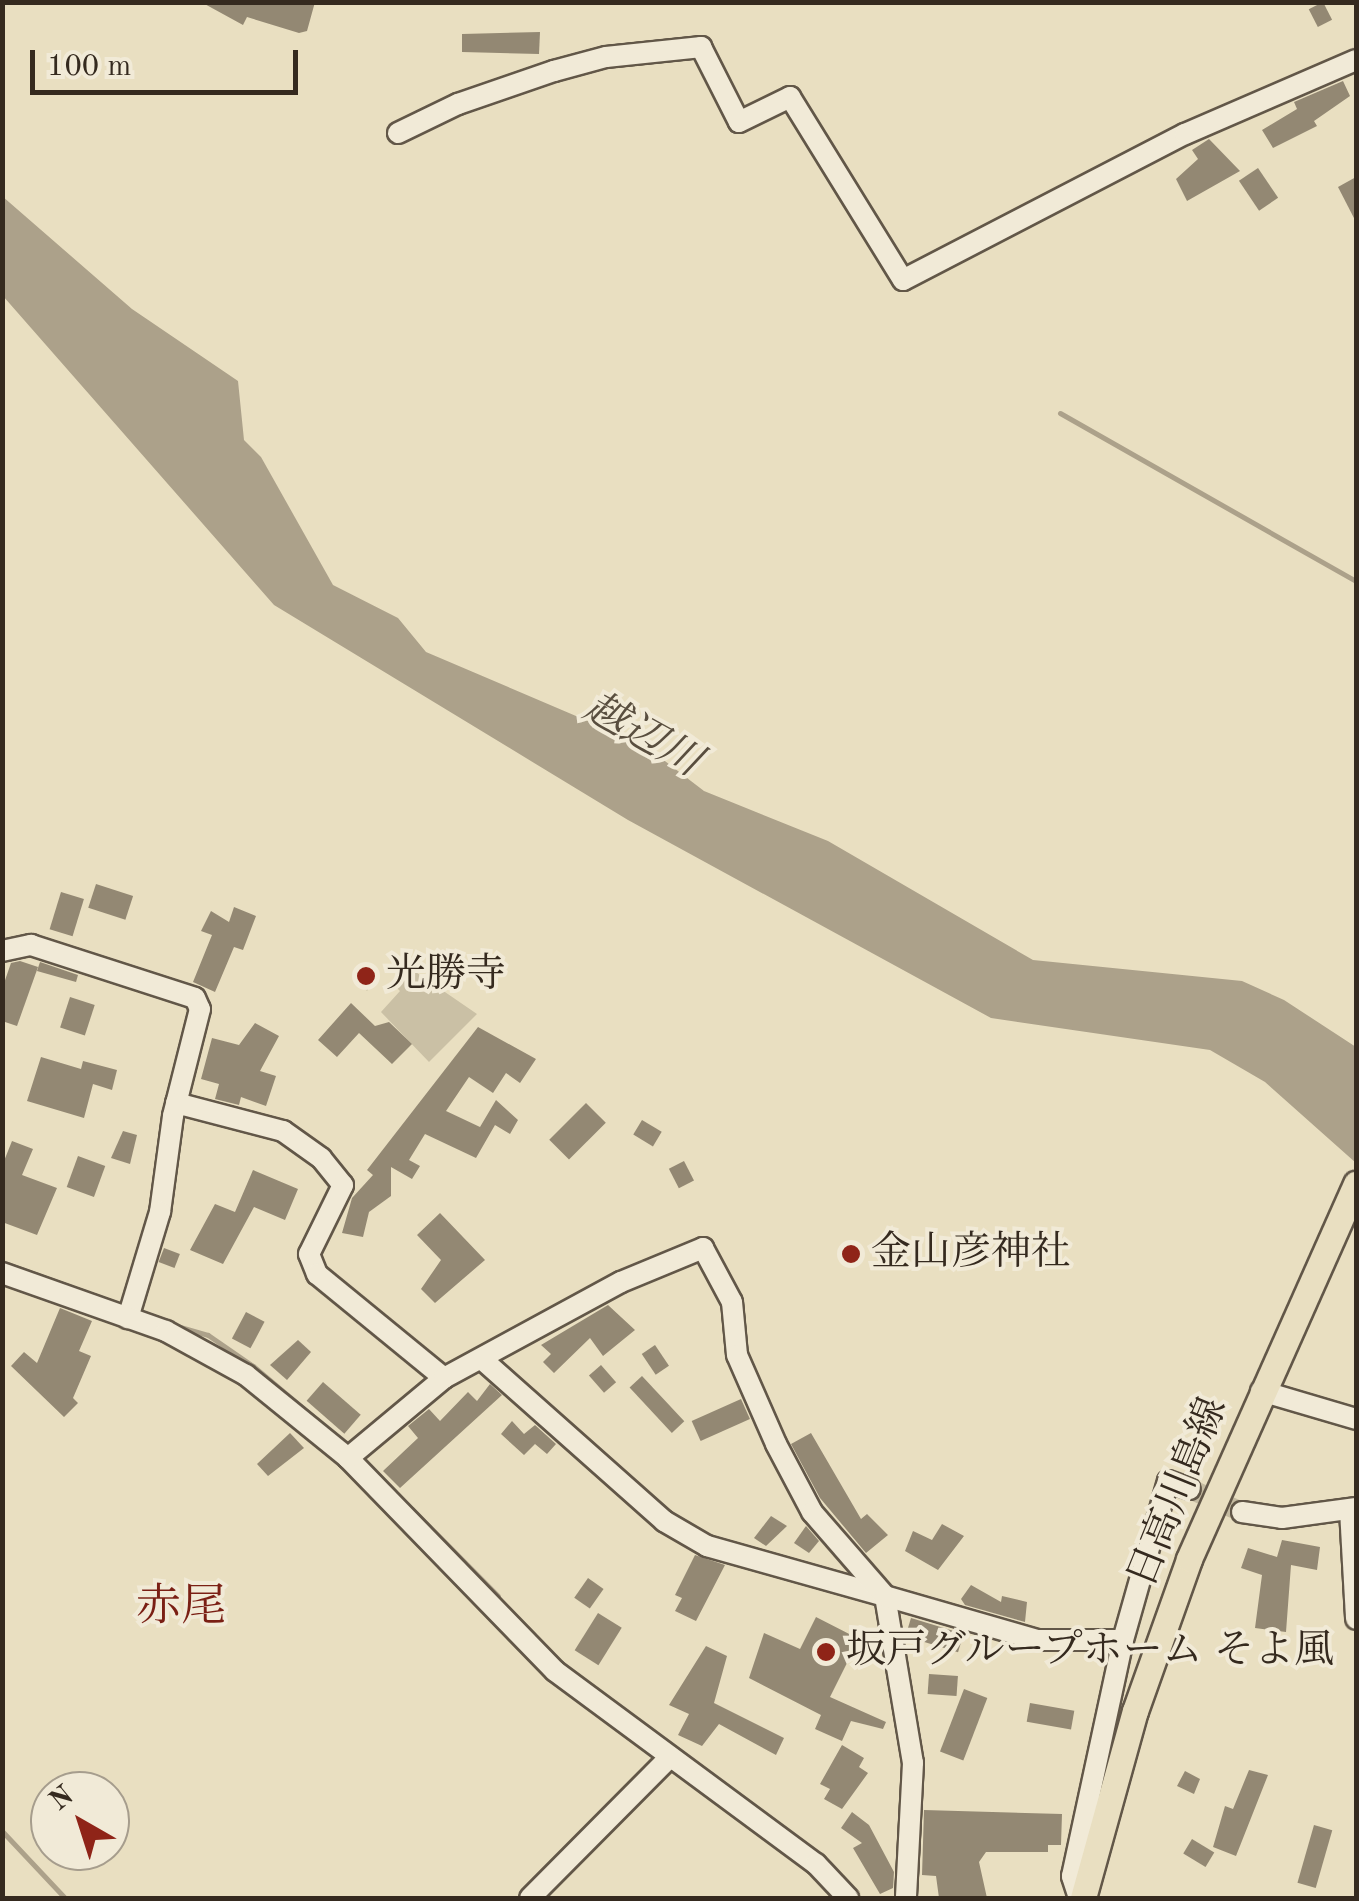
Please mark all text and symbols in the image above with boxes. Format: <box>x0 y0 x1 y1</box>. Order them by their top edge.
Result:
scale bar <box>35 30 302 92</box>
text: 100 m <box>47 52 131 82</box>
water label: 越辺川 <box>575 683 709 789</box>
place label: 光勝寺 <box>386 952 506 1000</box>
marker: 光勝寺 <box>355 965 377 987</box>
place label: 金山彦神社 <box>871 1230 1071 1278</box>
marker: 金山彦神社 <box>840 1243 862 1265</box>
street label: 日高川島線 <box>1119 1391 1239 1595</box>
district label: 赤尾 <box>136 1582 226 1636</box>
place label: 坂戸グループホーム そよ風 <box>846 1628 1337 1676</box>
marker: 坂戸グループホーム そよ風 <box>815 1641 837 1663</box>
north arrow <box>30 1771 130 1871</box>
text: N <box>45 1782 80 1817</box>

